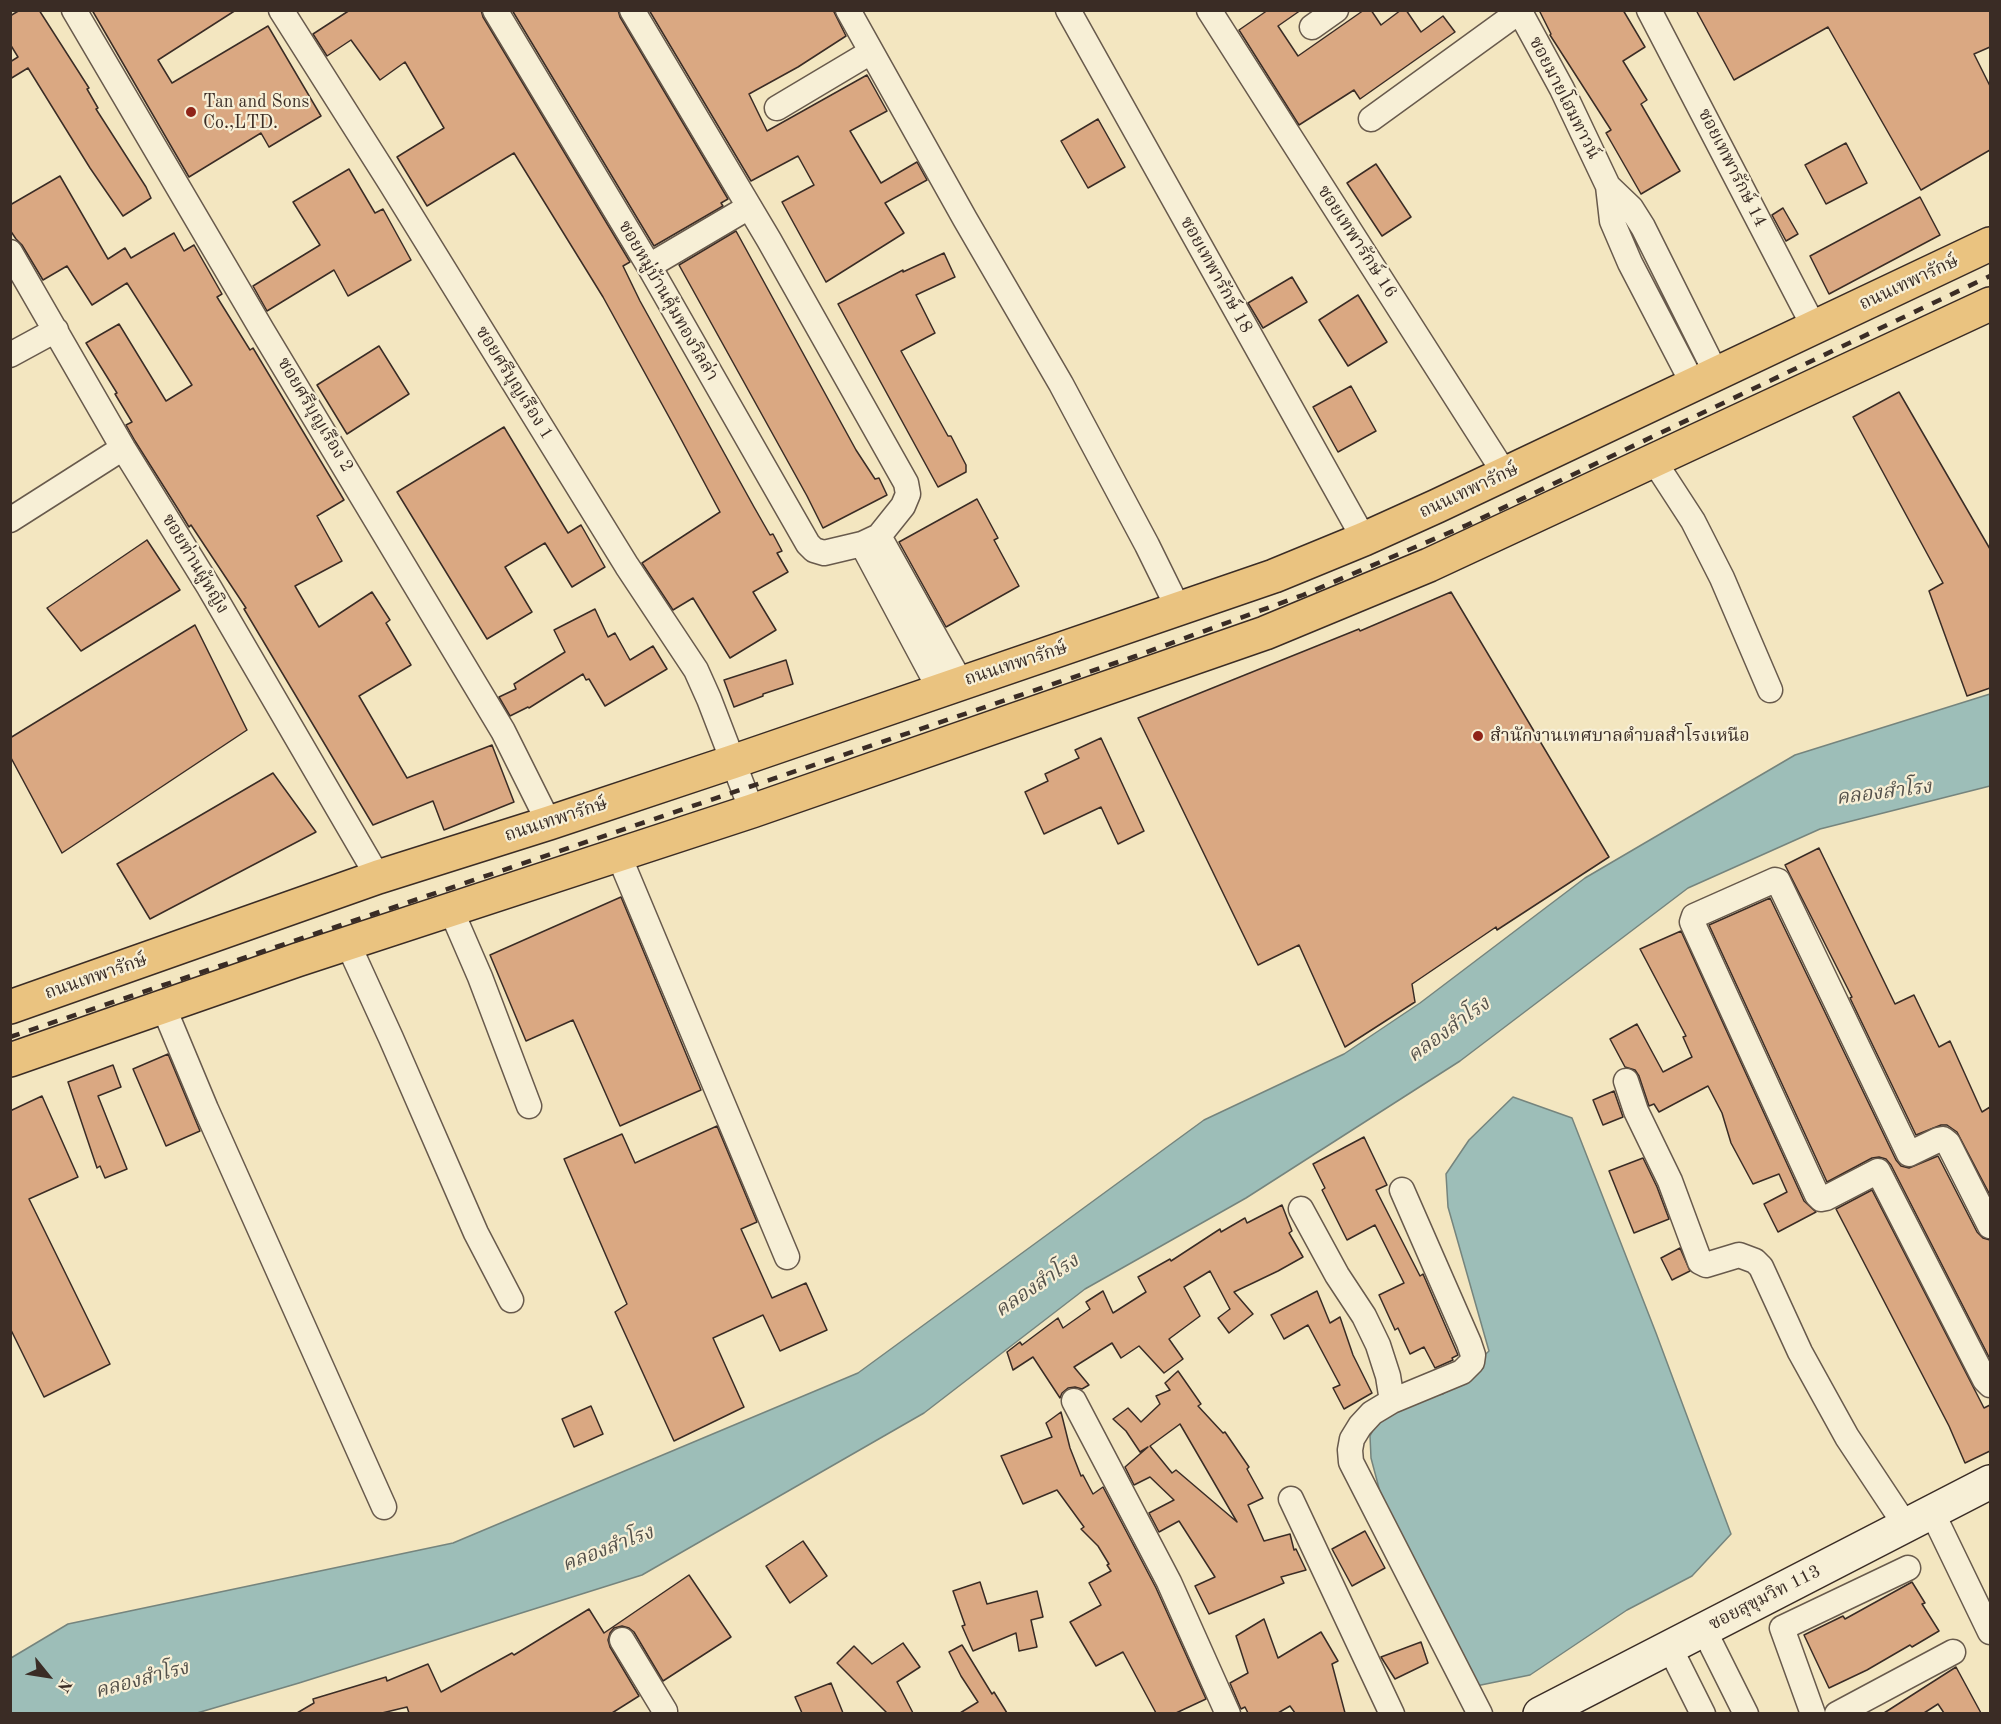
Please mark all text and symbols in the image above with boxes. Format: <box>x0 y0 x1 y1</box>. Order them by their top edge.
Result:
street label: ซอยมายโฮมทาวน์ <box>1524 33 1604 163</box>
place label: Tan and Sons Co.,LTD. <box>203 91 309 134</box>
marker: Tan and Sons Co.,LTD. <box>184 105 198 119</box>
street label: ซอยเทพารักษ์ 14 <box>1693 105 1771 231</box>
street label: ซอยเทพารักษ์ 16 <box>1313 182 1401 302</box>
street label: ซอยเทพารักษ์ 18 <box>1175 213 1257 337</box>
street label: ซอยหมู่บ้านคุ้มทองวิลล่า <box>613 217 723 385</box>
street label: ถนนเทพารักษ์ <box>1856 251 1962 315</box>
street label: ซอยศรีบุญเรือง 1 <box>470 322 558 444</box>
street label: ซอยศรีบุญเรือง 2 <box>272 354 358 476</box>
street label: ถนนเทพารักษ์ <box>1416 459 1522 523</box>
street label: ซอยท่านผู้หญิง <box>157 510 233 618</box>
street label: ถนนเทพารักษ์ <box>962 637 1070 691</box>
place label: สำนักงานเทศบาลตำบลสำโรงเหนือ <box>1490 725 1750 747</box>
marker: สำนักงานเทศบาลตำบลสำโรงเหนือ <box>1471 729 1485 743</box>
water label: คลองสำโรง <box>1835 775 1933 811</box>
street label: ถนนเทพารักษ์ <box>502 793 610 847</box>
street label: ถนนเทพารักษ์ <box>42 949 150 1005</box>
water label: คลองสำโรง <box>1403 992 1495 1068</box>
water label: คลองสำโรง <box>991 1249 1083 1323</box>
water label: คลองสำโรง <box>559 1521 657 1577</box>
street label: ซอยสุขุมวิท 113 <box>1706 1561 1824 1635</box>
north arrow <box>18 1646 78 1706</box>
water label: คลองสำโรง <box>93 1656 191 1704</box>
text: N <box>54 1676 74 1694</box>

